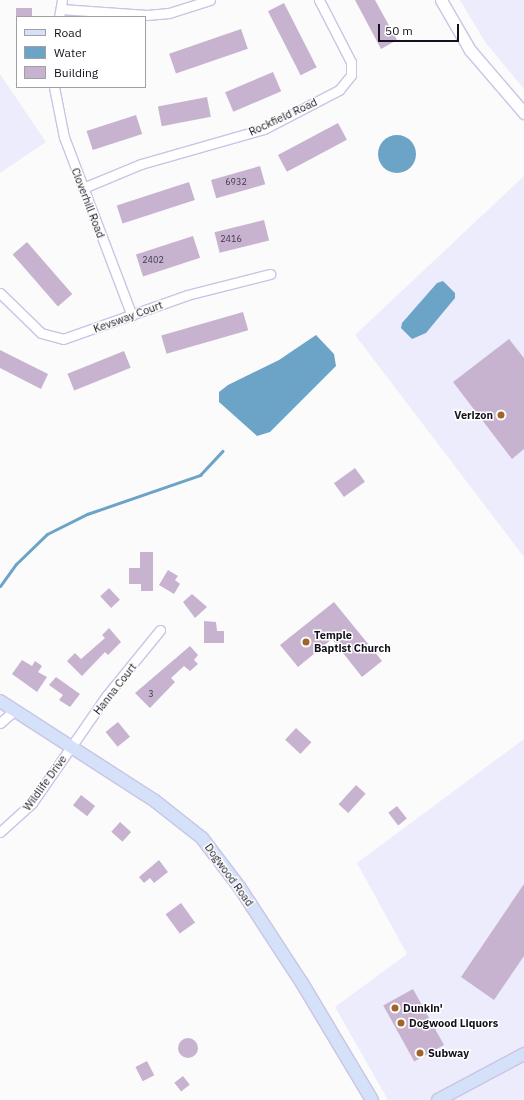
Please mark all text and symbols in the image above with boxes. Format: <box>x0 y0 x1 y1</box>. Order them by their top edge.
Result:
legend <box>16 16 146 88</box>
scale bar <box>380 16 461 42</box>
text: 50 m <box>385 23 413 38</box>
text: Road <box>54 25 82 40</box>
text: Water <box>54 45 86 60</box>
text: Building <box>54 65 98 80</box>
street label: Rockfield Road <box>247 95 319 139</box>
street label: Cloverhill Road <box>69 166 107 240</box>
house number: 6932 <box>225 177 247 187</box>
house number: 2416 <box>220 234 242 244</box>
house number: 2402 <box>142 255 164 265</box>
street label: Kevsway Court <box>92 298 164 336</box>
place label: Verizon <box>454 408 493 422</box>
marker: Verizon <box>496 410 506 420</box>
place label: Temple Baptist Church <box>314 629 391 655</box>
marker: Temple Baptist Church <box>301 637 311 647</box>
street label: Hanna Court <box>91 661 139 717</box>
house number: 3 <box>148 689 154 699</box>
street label: Wildlife Drive <box>20 753 70 813</box>
street label: Dogwood Road <box>202 841 256 909</box>
place label: Dunkin' <box>403 1001 443 1015</box>
marker: Dunkin' <box>390 1003 400 1013</box>
place label: Dogwood Liquors <box>409 1016 498 1030</box>
marker: Dogwood Liquors <box>396 1018 406 1028</box>
place label: Subway <box>428 1046 469 1060</box>
marker: Subway <box>415 1048 425 1058</box>

